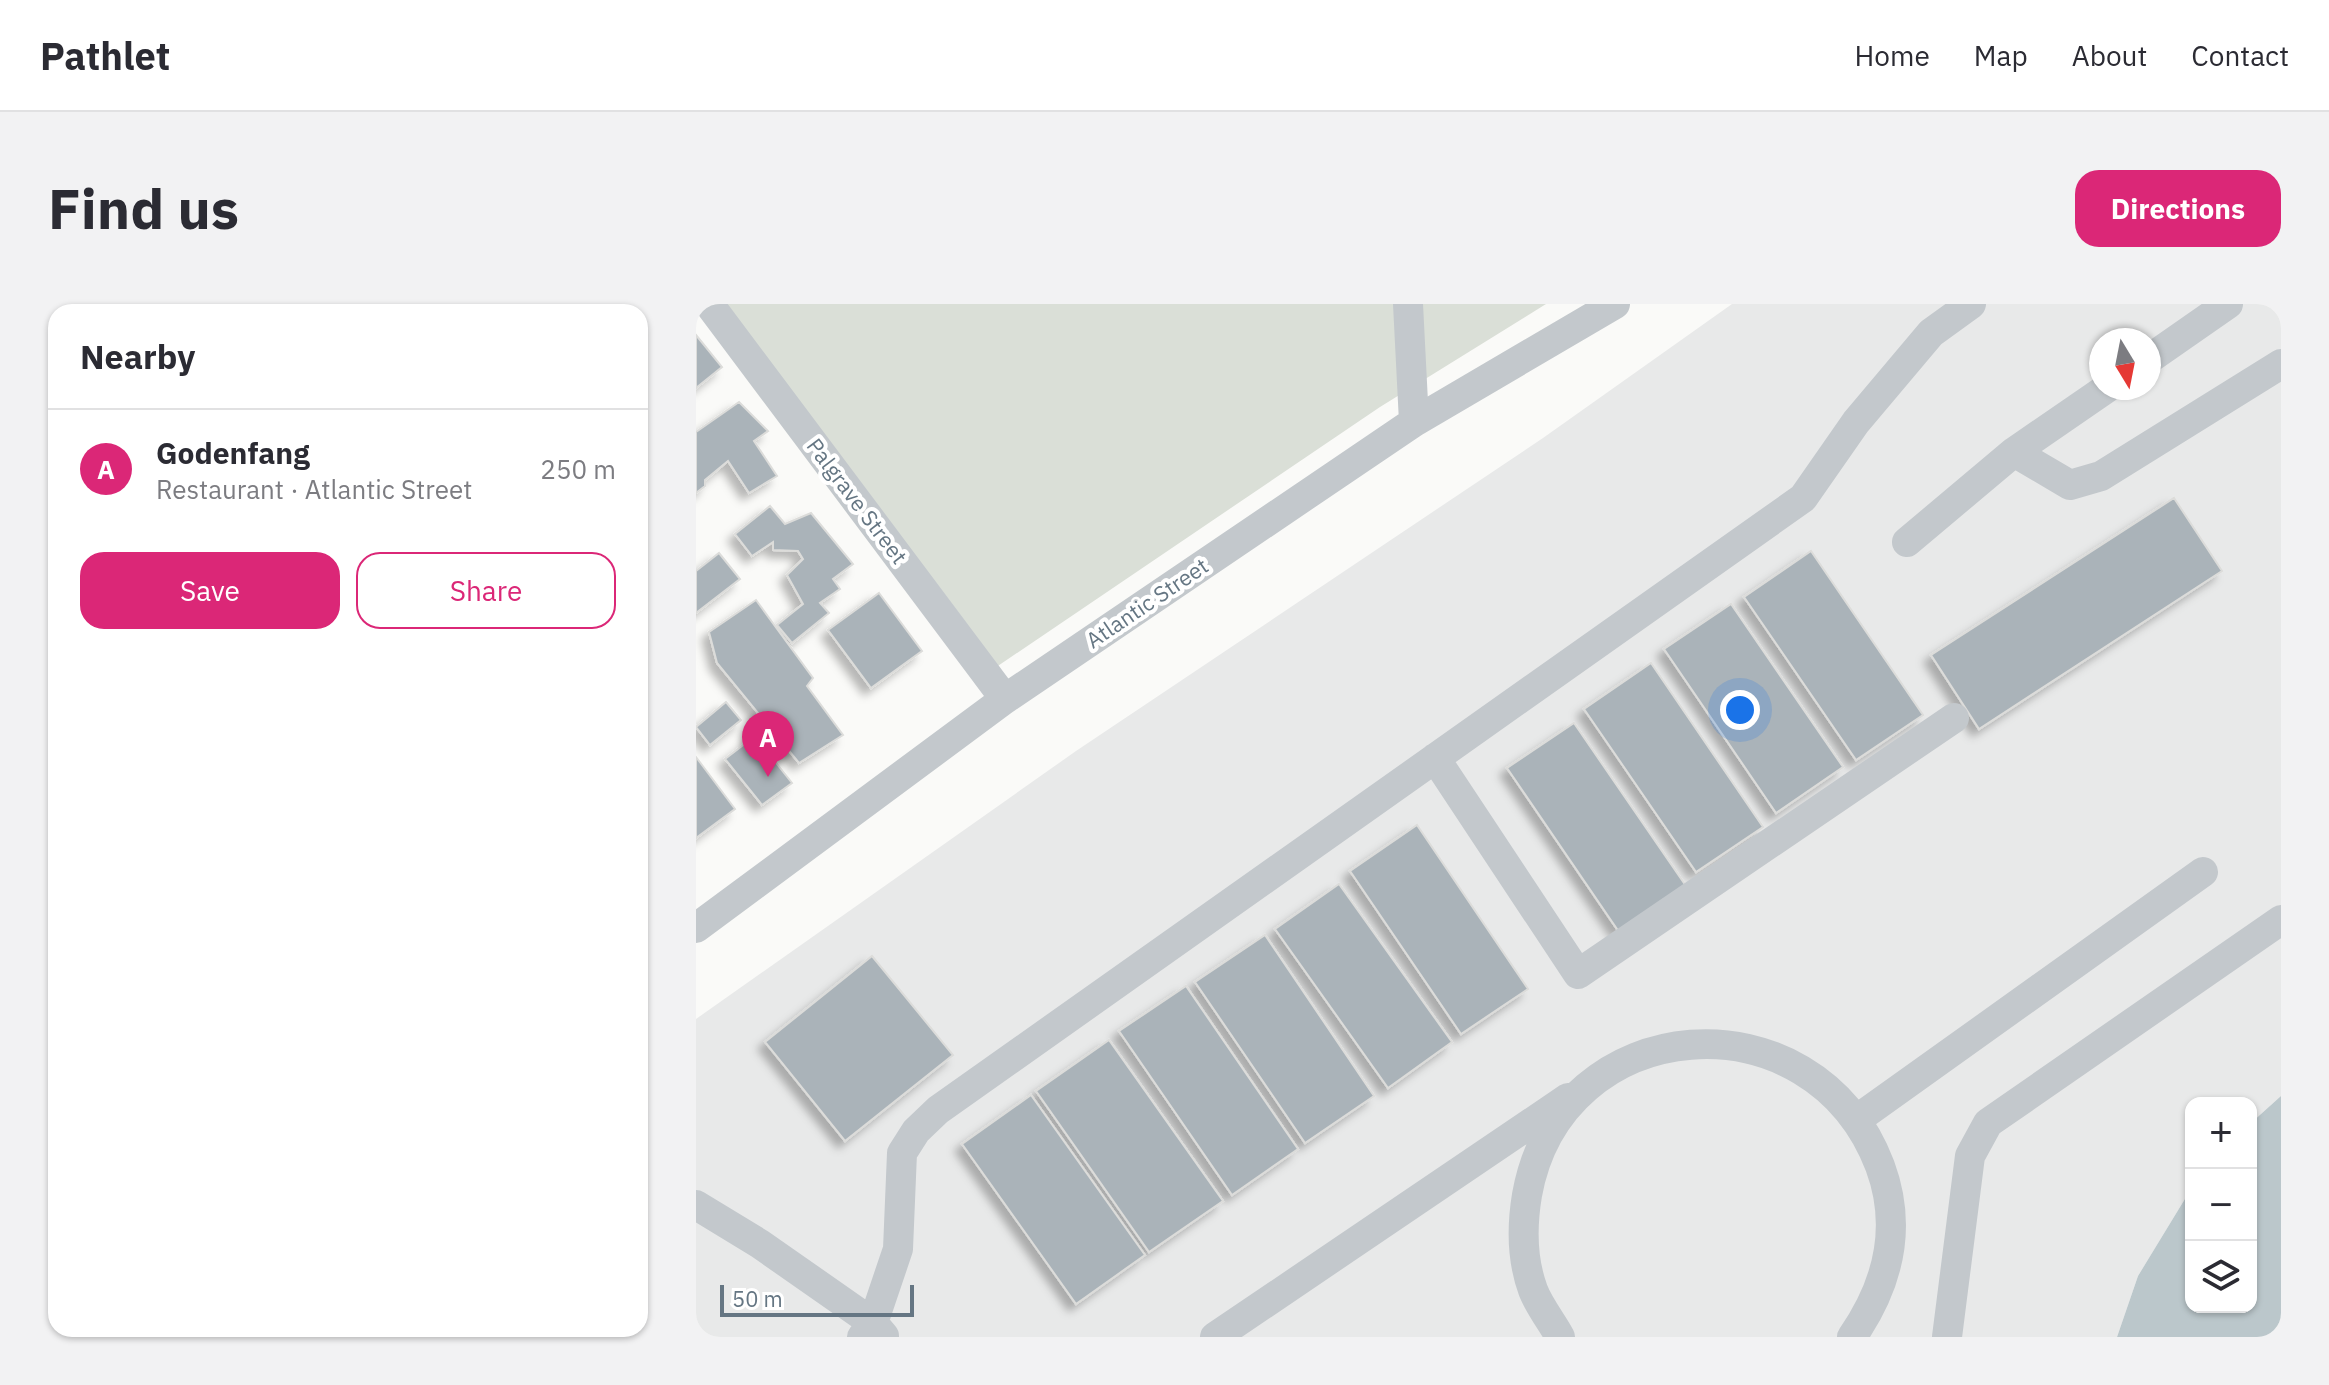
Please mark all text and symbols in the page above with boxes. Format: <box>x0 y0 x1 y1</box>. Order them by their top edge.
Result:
text: Pathlet <box>40 31 170 80</box>
text: Home <box>1854 37 1930 74</box>
text: Map <box>1974 37 2028 74</box>
text: About <box>2072 37 2147 74</box>
text: Contact <box>2191 37 2289 74</box>
button: Directions <box>2075 170 2281 247</box>
text: Find us <box>48 172 239 244</box>
north arrow <box>2089 328 2161 400</box>
text: Nearby <box>80 334 195 378</box>
street label: Palgrave Street <box>801 432 914 569</box>
text: Godenfang <box>156 433 310 472</box>
text: A <box>97 452 115 486</box>
text: 250 m <box>540 452 616 486</box>
text: Restaurant · Atlantic Street <box>156 472 472 506</box>
street label: Atlantic Street <box>1080 551 1214 654</box>
button: Save <box>80 552 340 629</box>
button: Share <box>356 552 616 629</box>
your location <box>1720 690 1760 730</box>
pin: A <box>742 711 794 777</box>
map controls <box>2185 1097 2257 1313</box>
button: + <box>2185 1097 2257 1169</box>
button: − <box>2185 1169 2257 1241</box>
button: layers <box>2185 1241 2257 1313</box>
scale bar <box>720 1281 914 1317</box>
text: 50 m <box>732 1284 783 1313</box>

